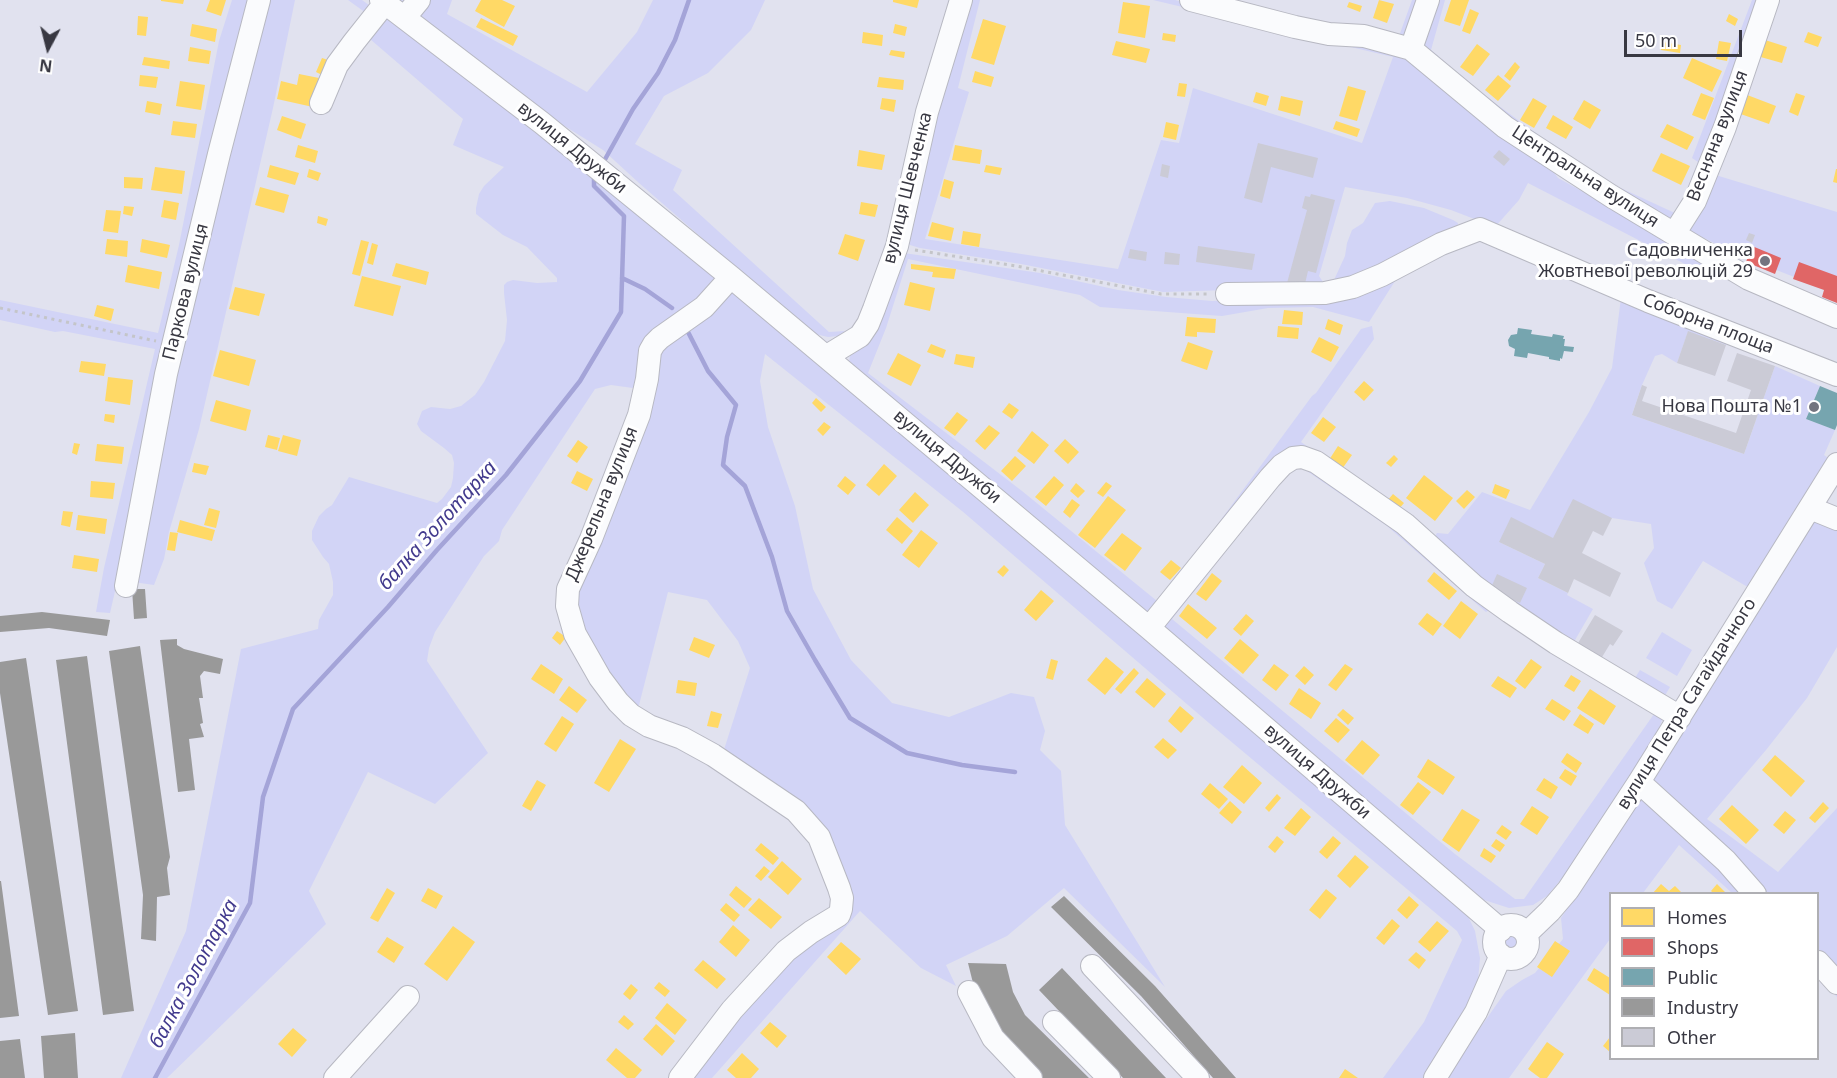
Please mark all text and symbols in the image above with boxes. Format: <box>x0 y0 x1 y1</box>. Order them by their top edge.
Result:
north arrow <box>18 18 78 78</box>
scale bar <box>1627 18 1746 56</box>
text: 50 m <box>1635 28 1677 52</box>
text: N <box>38 54 54 78</box>
street label: Весняна вулиця <box>1683 67 1753 205</box>
street label: вулиця Дружби <box>513 97 631 199</box>
street label: вулиця Шевченка <box>879 110 937 266</box>
street label: Центральна вулиця <box>1507 121 1663 233</box>
street label: Паркова вулиця <box>159 221 213 363</box>
place label: Садовниченка Жовтневої революцій 29 <box>1538 240 1753 282</box>
marker: Садовниченка Жовтневої революцій 29 <box>1758 254 1772 268</box>
street label: Соборна площа <box>1639 289 1777 359</box>
place label: Нова Пошта №1 <box>1661 396 1802 418</box>
marker: Нова Пошта №1 <box>1807 400 1821 414</box>
street label: вулиця Дружби <box>889 406 1005 508</box>
street label: Джерельна вулиця <box>561 424 643 584</box>
water label: балка Золотарка <box>374 457 502 595</box>
street label: вулиця Петра Сагайдачного <box>1613 594 1761 814</box>
street label: вулиця Дружби <box>1259 720 1375 824</box>
legend <box>1609 892 1819 1060</box>
water label: балка Золотарка <box>145 895 243 1053</box>
text: Homes <box>1667 905 1727 929</box>
text: Shops <box>1667 935 1719 959</box>
text: Public <box>1667 965 1718 989</box>
text: Industry <box>1667 995 1738 1019</box>
text: Other <box>1667 1025 1716 1049</box>

